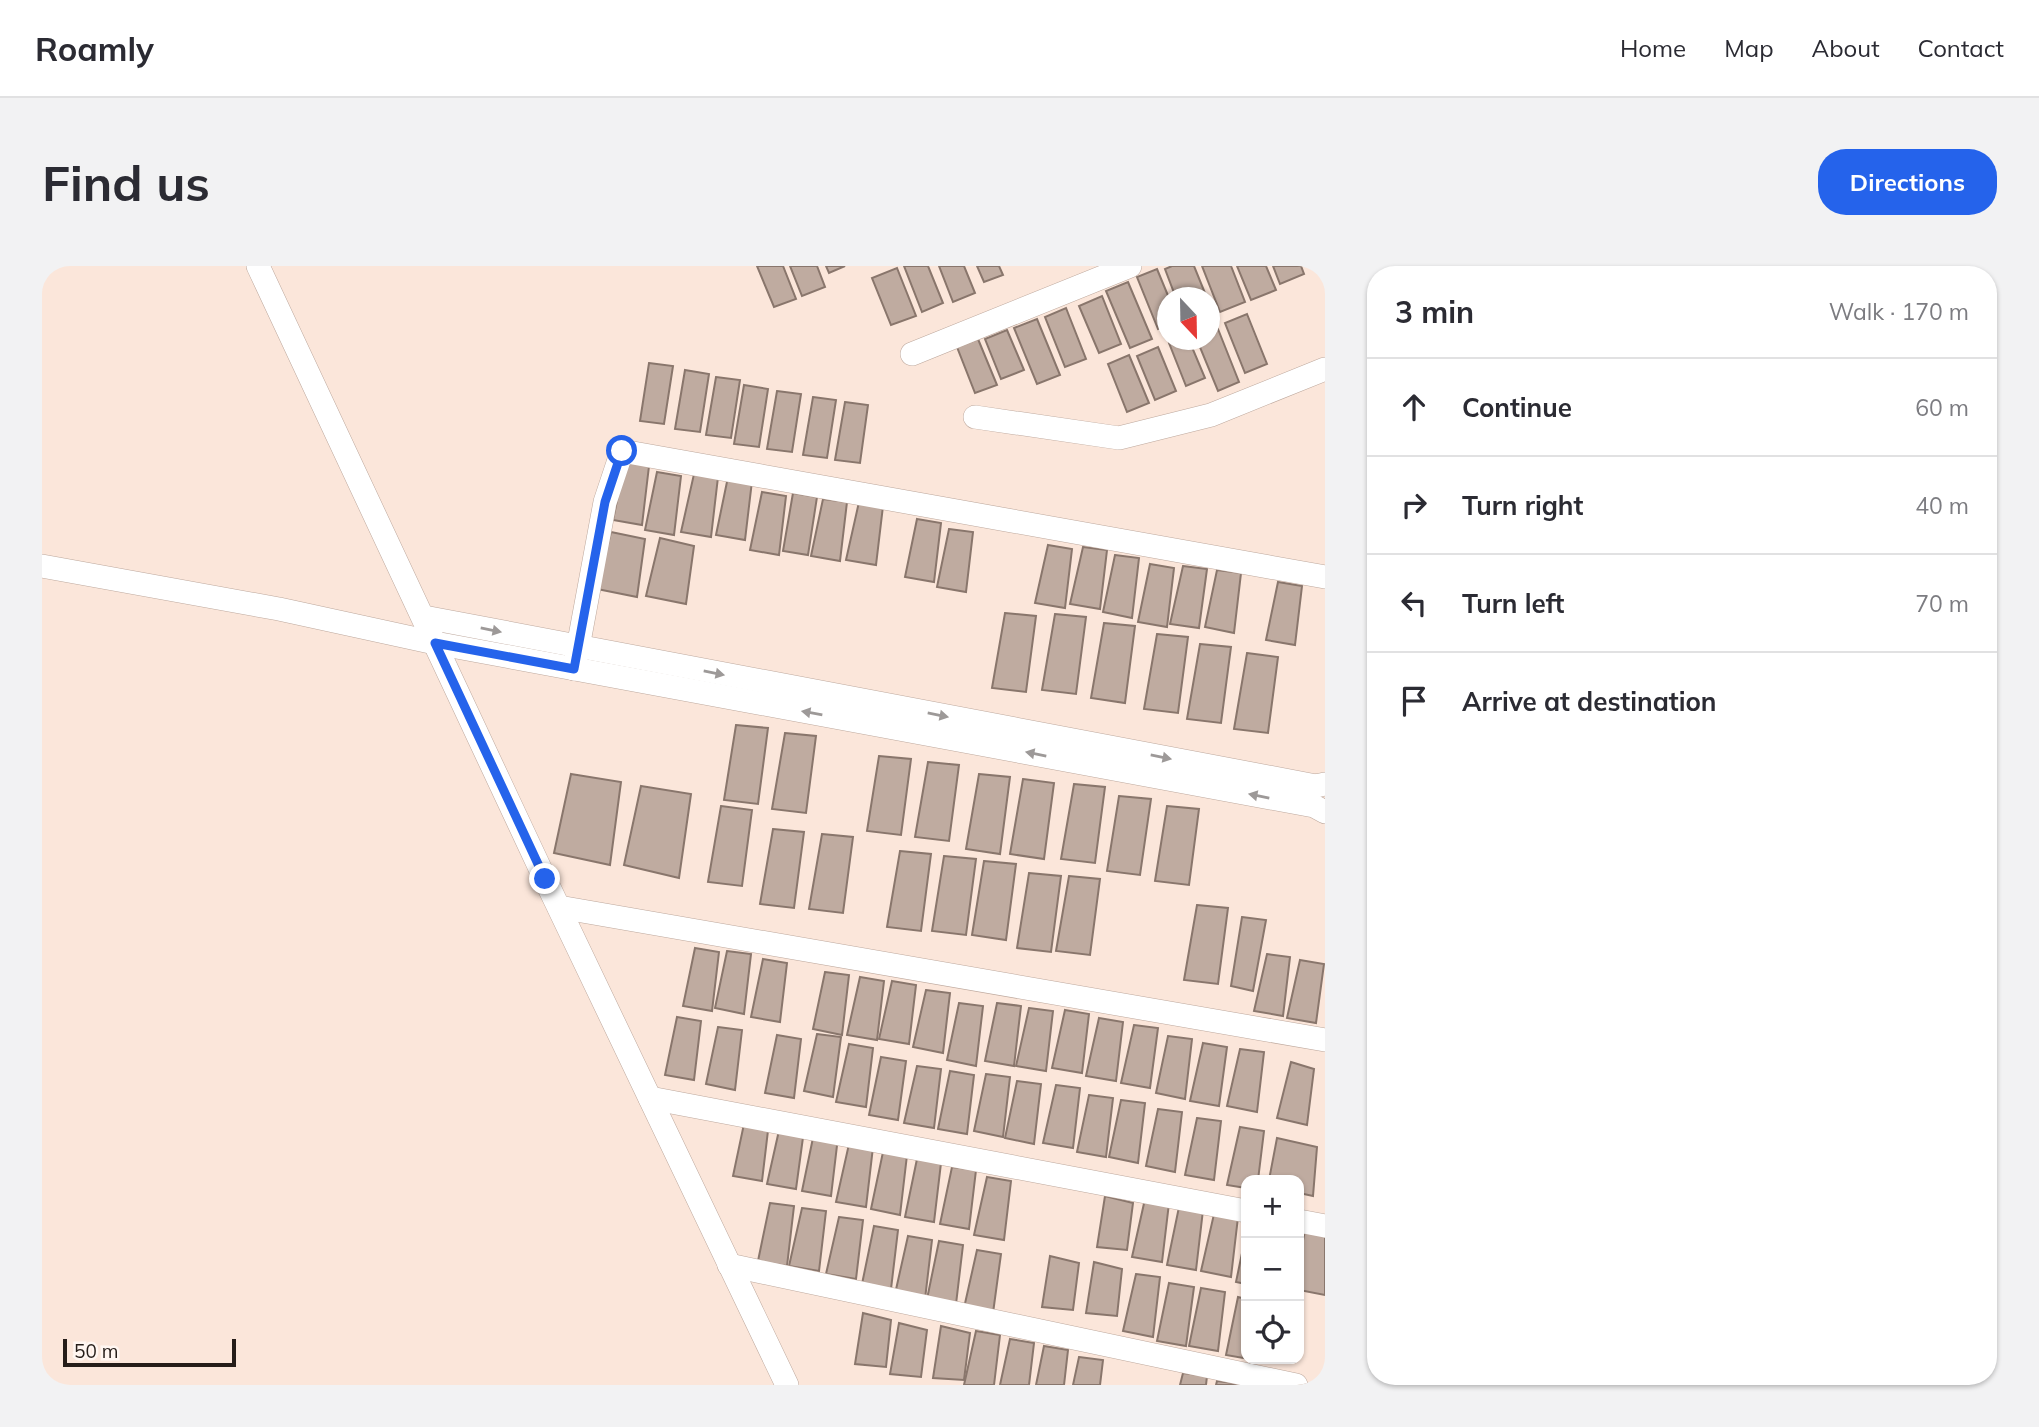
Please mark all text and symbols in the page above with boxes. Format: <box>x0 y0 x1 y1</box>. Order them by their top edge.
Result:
text: Roamly <box>35 28 154 69</box>
text: Home <box>1620 33 1686 63</box>
text: Map <box>1724 33 1774 63</box>
text: About <box>1812 33 1880 63</box>
text: Contact <box>1918 33 2004 63</box>
button: Directions <box>1818 149 1997 215</box>
text: Find us <box>42 152 210 213</box>
north arrow <box>1157 287 1220 350</box>
text: 3 min <box>1395 293 1474 331</box>
text: Walk · 170 m <box>1829 297 1969 326</box>
icon: ahead <box>1395 388 1433 426</box>
text: Continue <box>1462 391 1572 424</box>
text: 60 m <box>1915 393 1969 422</box>
route start <box>606 435 637 466</box>
icon: right <box>1395 486 1433 524</box>
text: Turn right <box>1462 489 1583 522</box>
text: 40 m <box>1915 491 1969 520</box>
icon: left <box>1395 584 1433 622</box>
text: Turn left <box>1462 587 1564 620</box>
text: 70 m <box>1915 589 1969 618</box>
one-way arrow <box>480 625 502 636</box>
one-way arrow <box>703 667 725 678</box>
icon: arrive <box>1395 682 1433 720</box>
text: Arrive at destination <box>1462 685 1717 718</box>
one-way arrow <box>801 707 823 718</box>
one-way arrow <box>927 709 949 720</box>
one-way arrow <box>1025 748 1047 759</box>
one-way arrow <box>1150 751 1172 762</box>
one-way arrow <box>1248 790 1270 801</box>
route end <box>529 863 560 894</box>
map controls <box>1241 1175 1304 1364</box>
button: + <box>1241 1175 1304 1238</box>
button: − <box>1241 1238 1304 1301</box>
button: locate <box>1241 1301 1304 1364</box>
scale bar <box>63 1336 236 1368</box>
text: 50 m <box>74 1339 118 1363</box>

